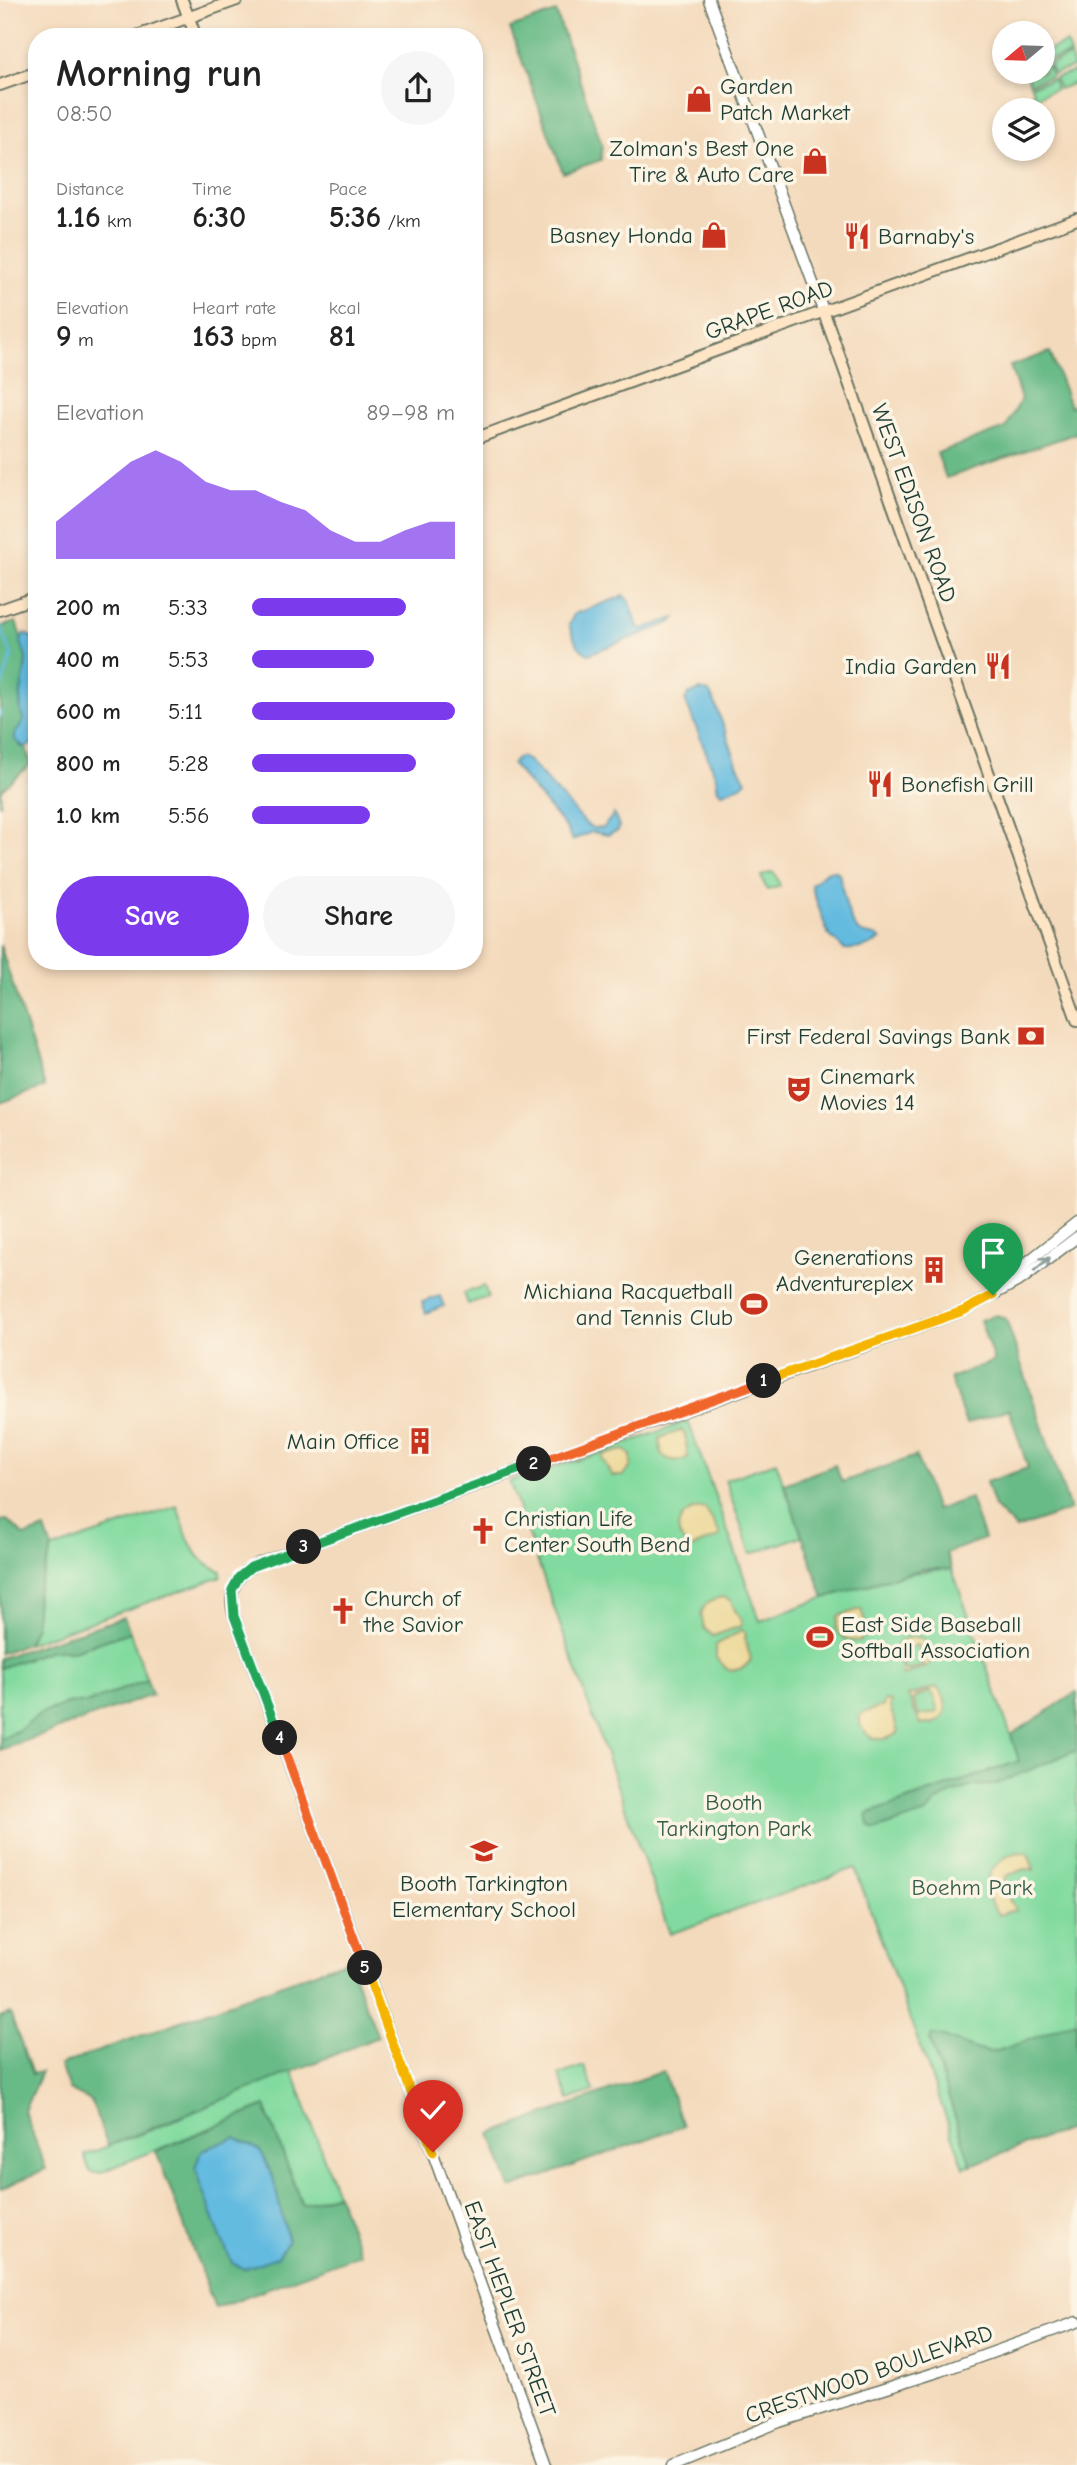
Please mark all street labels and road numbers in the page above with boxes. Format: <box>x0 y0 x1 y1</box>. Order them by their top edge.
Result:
street label: GRAPE ROAD <box>701 274 837 346</box>
street label: WEST EDISON ROAD <box>865 400 963 606</box>
street label: EAST HEPLER STREET <box>458 2197 562 2421</box>
street label: CRESTWOOD BOULEVARD <box>742 2319 996 2429</box>

